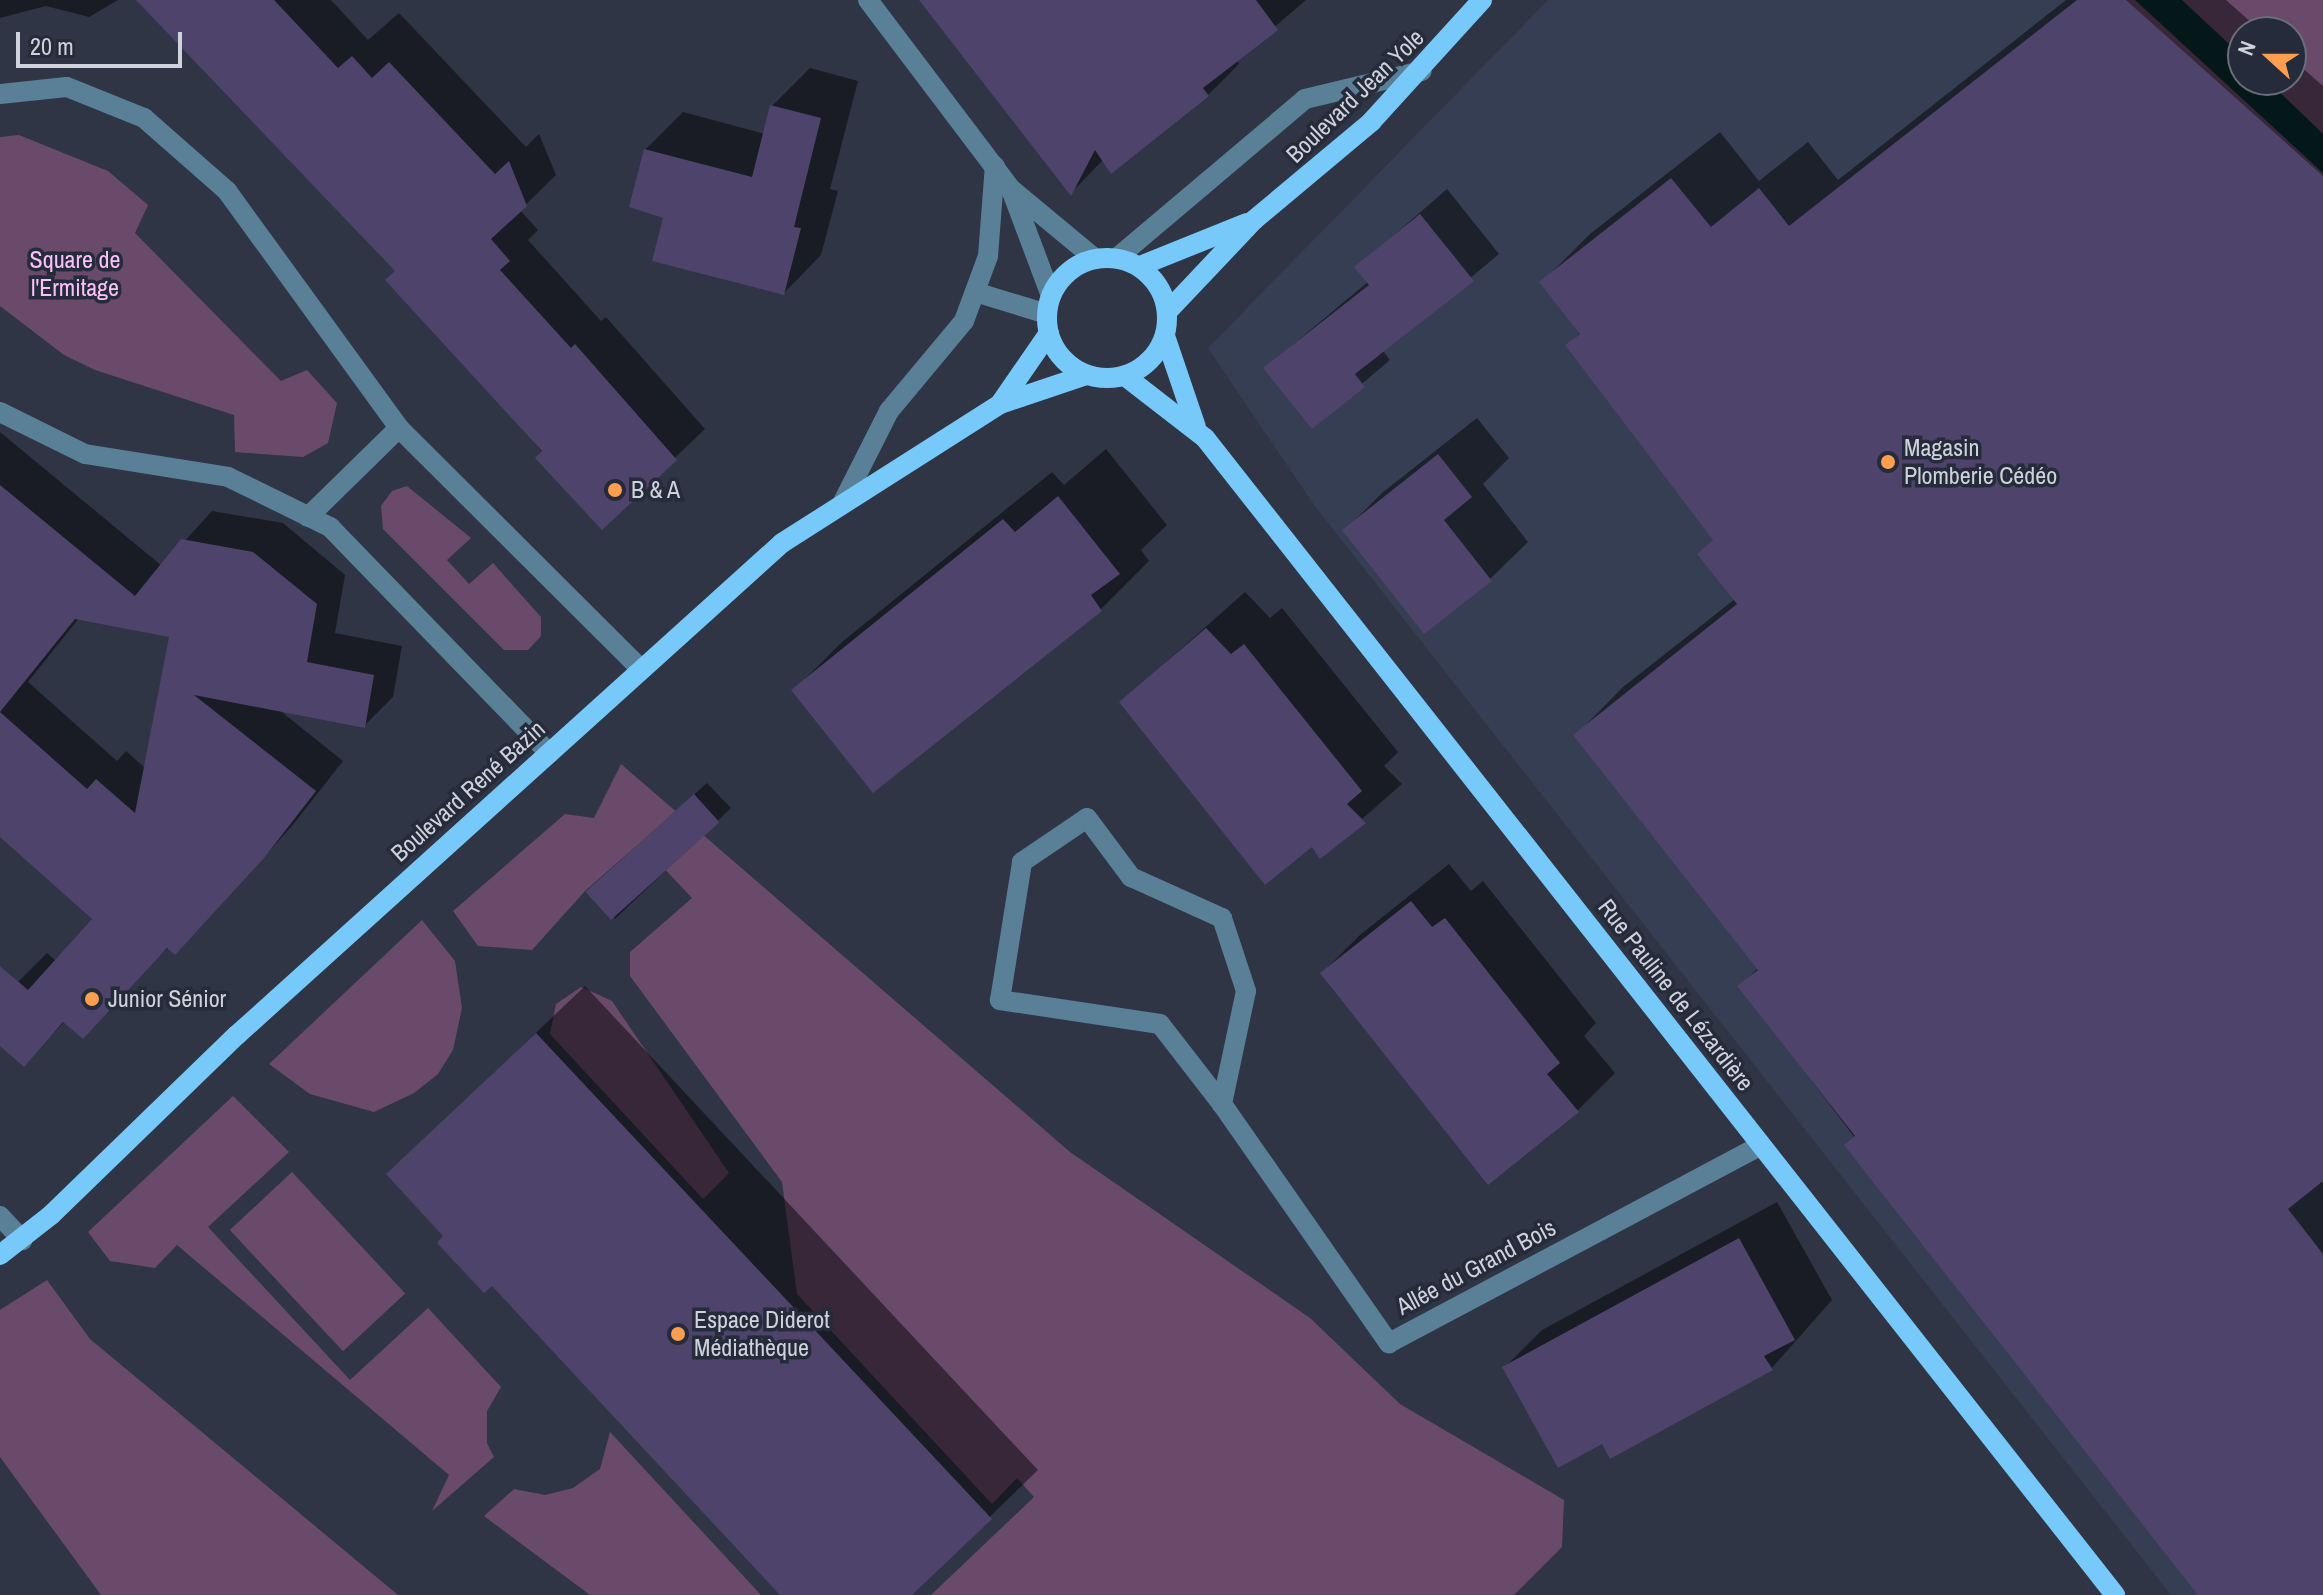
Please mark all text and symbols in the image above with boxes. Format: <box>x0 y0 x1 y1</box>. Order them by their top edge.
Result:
scale bar <box>20 16 186 66</box>
north arrow <box>2227 16 2307 96</box>
street label: Boulevard Jean Yole <box>1280 23 1430 169</box>
text: 20 m <box>30 30 74 62</box>
text: N <box>2230 37 2263 60</box>
park label: Square de l'Ermitage <box>30 246 120 302</box>
place label: Magasin Plomberie Cédéo <box>1904 434 2057 490</box>
marker: Magasin Plomberie Cédéo <box>1879 453 1897 471</box>
place label: B & A <box>631 476 681 504</box>
marker: B & A <box>606 481 624 499</box>
street label: Boulevard René Bazin <box>385 714 551 868</box>
street label: Rue Pauline de Lézardière <box>1592 893 1760 1097</box>
place label: Junior Sénior <box>108 985 226 1013</box>
marker: Junior Sénior <box>83 990 101 1008</box>
street label: Allée du Grand Bois <box>1391 1213 1561 1321</box>
place label: Espace Diderot Médiathèque <box>694 1306 830 1362</box>
marker: Espace Diderot Médiathèque <box>669 1325 687 1343</box>

